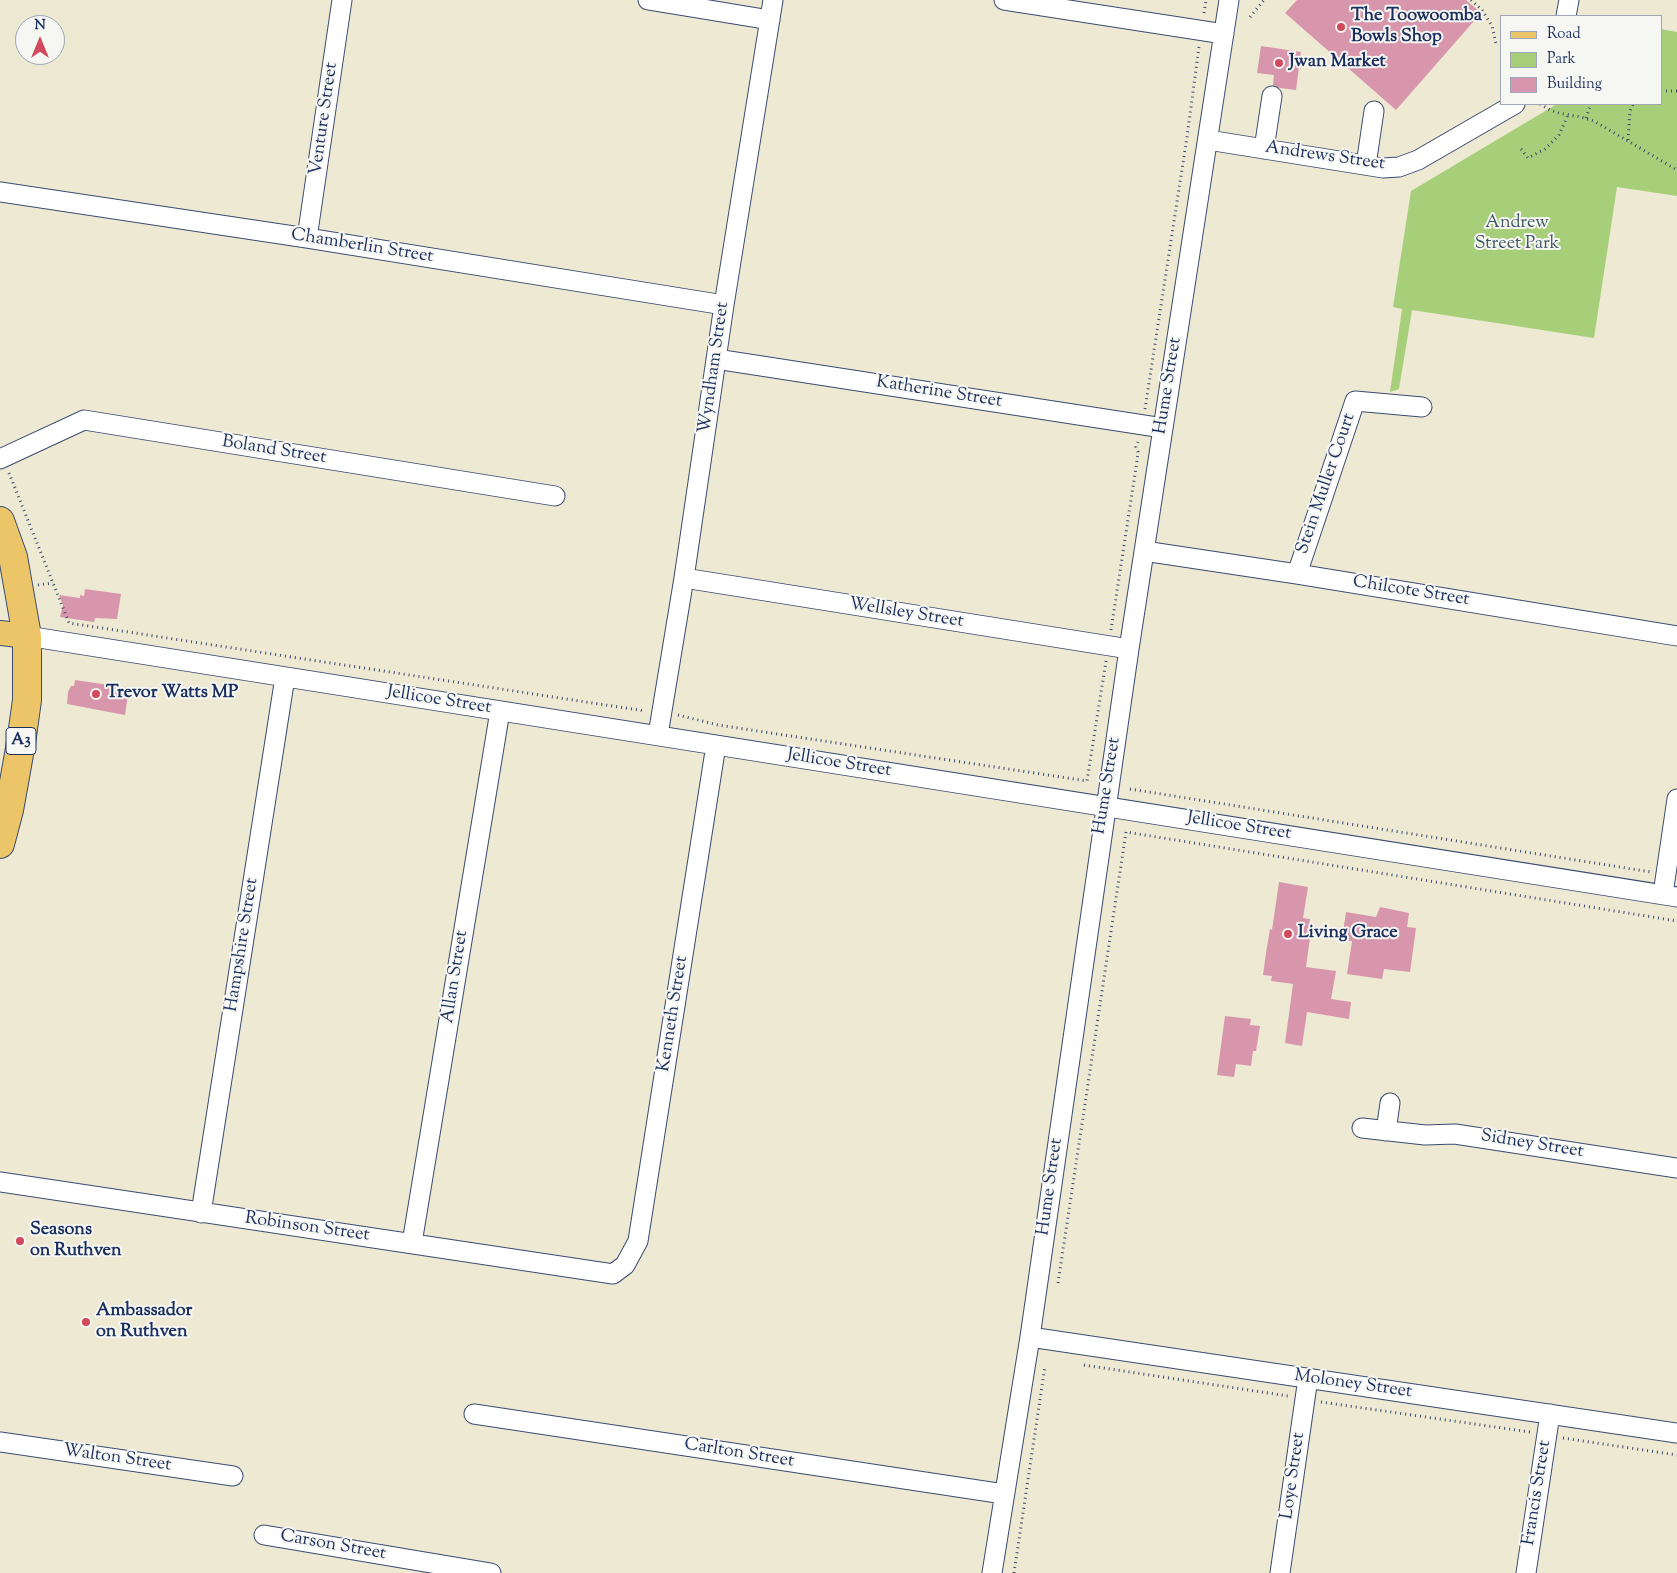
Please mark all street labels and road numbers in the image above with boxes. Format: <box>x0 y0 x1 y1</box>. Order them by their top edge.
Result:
street label: Venture Street <box>306 61 344 177</box>
street label: Andrews Street <box>1264 138 1386 176</box>
street label: Chamberlin Street <box>289 225 435 269</box>
street label: Wyndham Street <box>695 301 735 435</box>
street label: Hume Street <box>1151 336 1187 436</box>
street label: Katherine Street <box>875 372 1003 414</box>
street label: Stein Muller Court <box>1293 411 1361 557</box>
street label: Boland Street <box>220 432 328 470</box>
street label: Chilcote Street <box>1351 572 1471 612</box>
street label: Wellsley Street <box>847 594 965 634</box>
street label: Jellicoe Street <box>385 682 493 720</box>
road number: A3 <box>6 728 36 754</box>
street label: Hume Street <box>1090 736 1126 836</box>
street label: Jellicoe Street <box>785 745 893 783</box>
street label: Jellicoe Street <box>1185 808 1293 846</box>
street label: Hampshire Street <box>222 876 264 1014</box>
street label: Allan Street <box>438 929 474 1025</box>
street label: Kenneth Street <box>654 955 694 1073</box>
street label: Sidney Street <box>1479 1126 1585 1164</box>
street label: Hume Street <box>1033 1137 1069 1237</box>
street label: Robinson Street <box>243 1209 371 1247</box>
street label: Moloney Street <box>1293 1366 1413 1404</box>
street label: Loye Street <box>1277 1431 1311 1521</box>
street label: Carlton Street <box>683 1435 795 1473</box>
street label: Francis Street <box>1519 1439 1557 1547</box>
street label: Walton Street <box>62 1441 172 1477</box>
street label: Carson Street <box>278 1526 388 1566</box>

